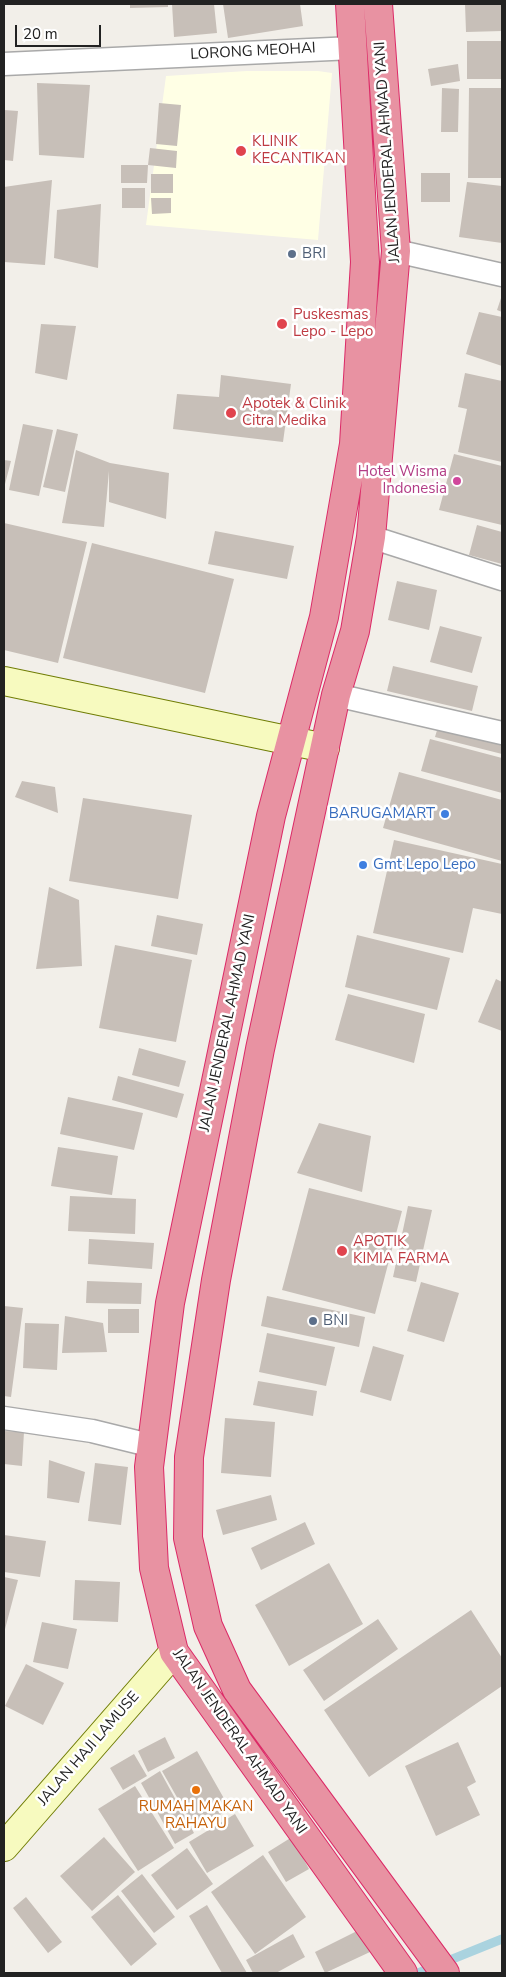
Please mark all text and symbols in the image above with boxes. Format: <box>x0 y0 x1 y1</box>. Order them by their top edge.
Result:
scale bar <box>18 15 104 47</box>
text: 20 m <box>23 24 58 44</box>
street label: LORONG MEOHAI <box>190 40 316 64</box>
street label: JALAN JENDERAL AHMAD YANI <box>371 41 405 263</box>
place label: KLINIK KECANTIKAN <box>252 133 346 168</box>
marker: KLINIK KECANTIKAN <box>234 144 248 158</box>
place label: BRI <box>302 245 326 263</box>
marker: BRI <box>286 248 298 260</box>
place label: Puskesmas Lepo - Lepo <box>293 306 373 341</box>
marker: Puskesmas Lepo - Lepo <box>275 317 289 331</box>
place label: Apotek & Clinik Citra Medika <box>242 395 346 430</box>
marker: Apotek & Clinik Citra Medika <box>224 406 238 420</box>
place label: Hotel Wisma Indonesia <box>358 463 447 498</box>
marker: Hotel Wisma Indonesia <box>451 475 463 487</box>
place label: BARUGAMART <box>329 805 435 823</box>
marker: BARUGAMART <box>439 808 451 820</box>
place label: Gmt Lepo Lepo <box>373 856 476 874</box>
marker: Gmt Lepo Lepo <box>357 859 369 871</box>
street label: JALAN JENDERAL AHMAD YANI <box>196 913 260 1133</box>
place label: APOTIK KIMIA FARMA <box>353 1233 450 1268</box>
marker: APOTIK KIMIA FARMA <box>335 1244 349 1258</box>
place label: BNI <box>323 1312 348 1330</box>
marker: BNI <box>307 1315 319 1327</box>
street label: JALAN JENDERAL AHMAD YANI <box>168 1646 310 1838</box>
street label: JALAN HAJI LAMUSE <box>35 1688 143 1810</box>
marker: RUMAH MAKAN RAHAYU <box>190 1784 202 1796</box>
place label: RUMAH MAKAN RAHAYU <box>139 1798 253 1833</box>

